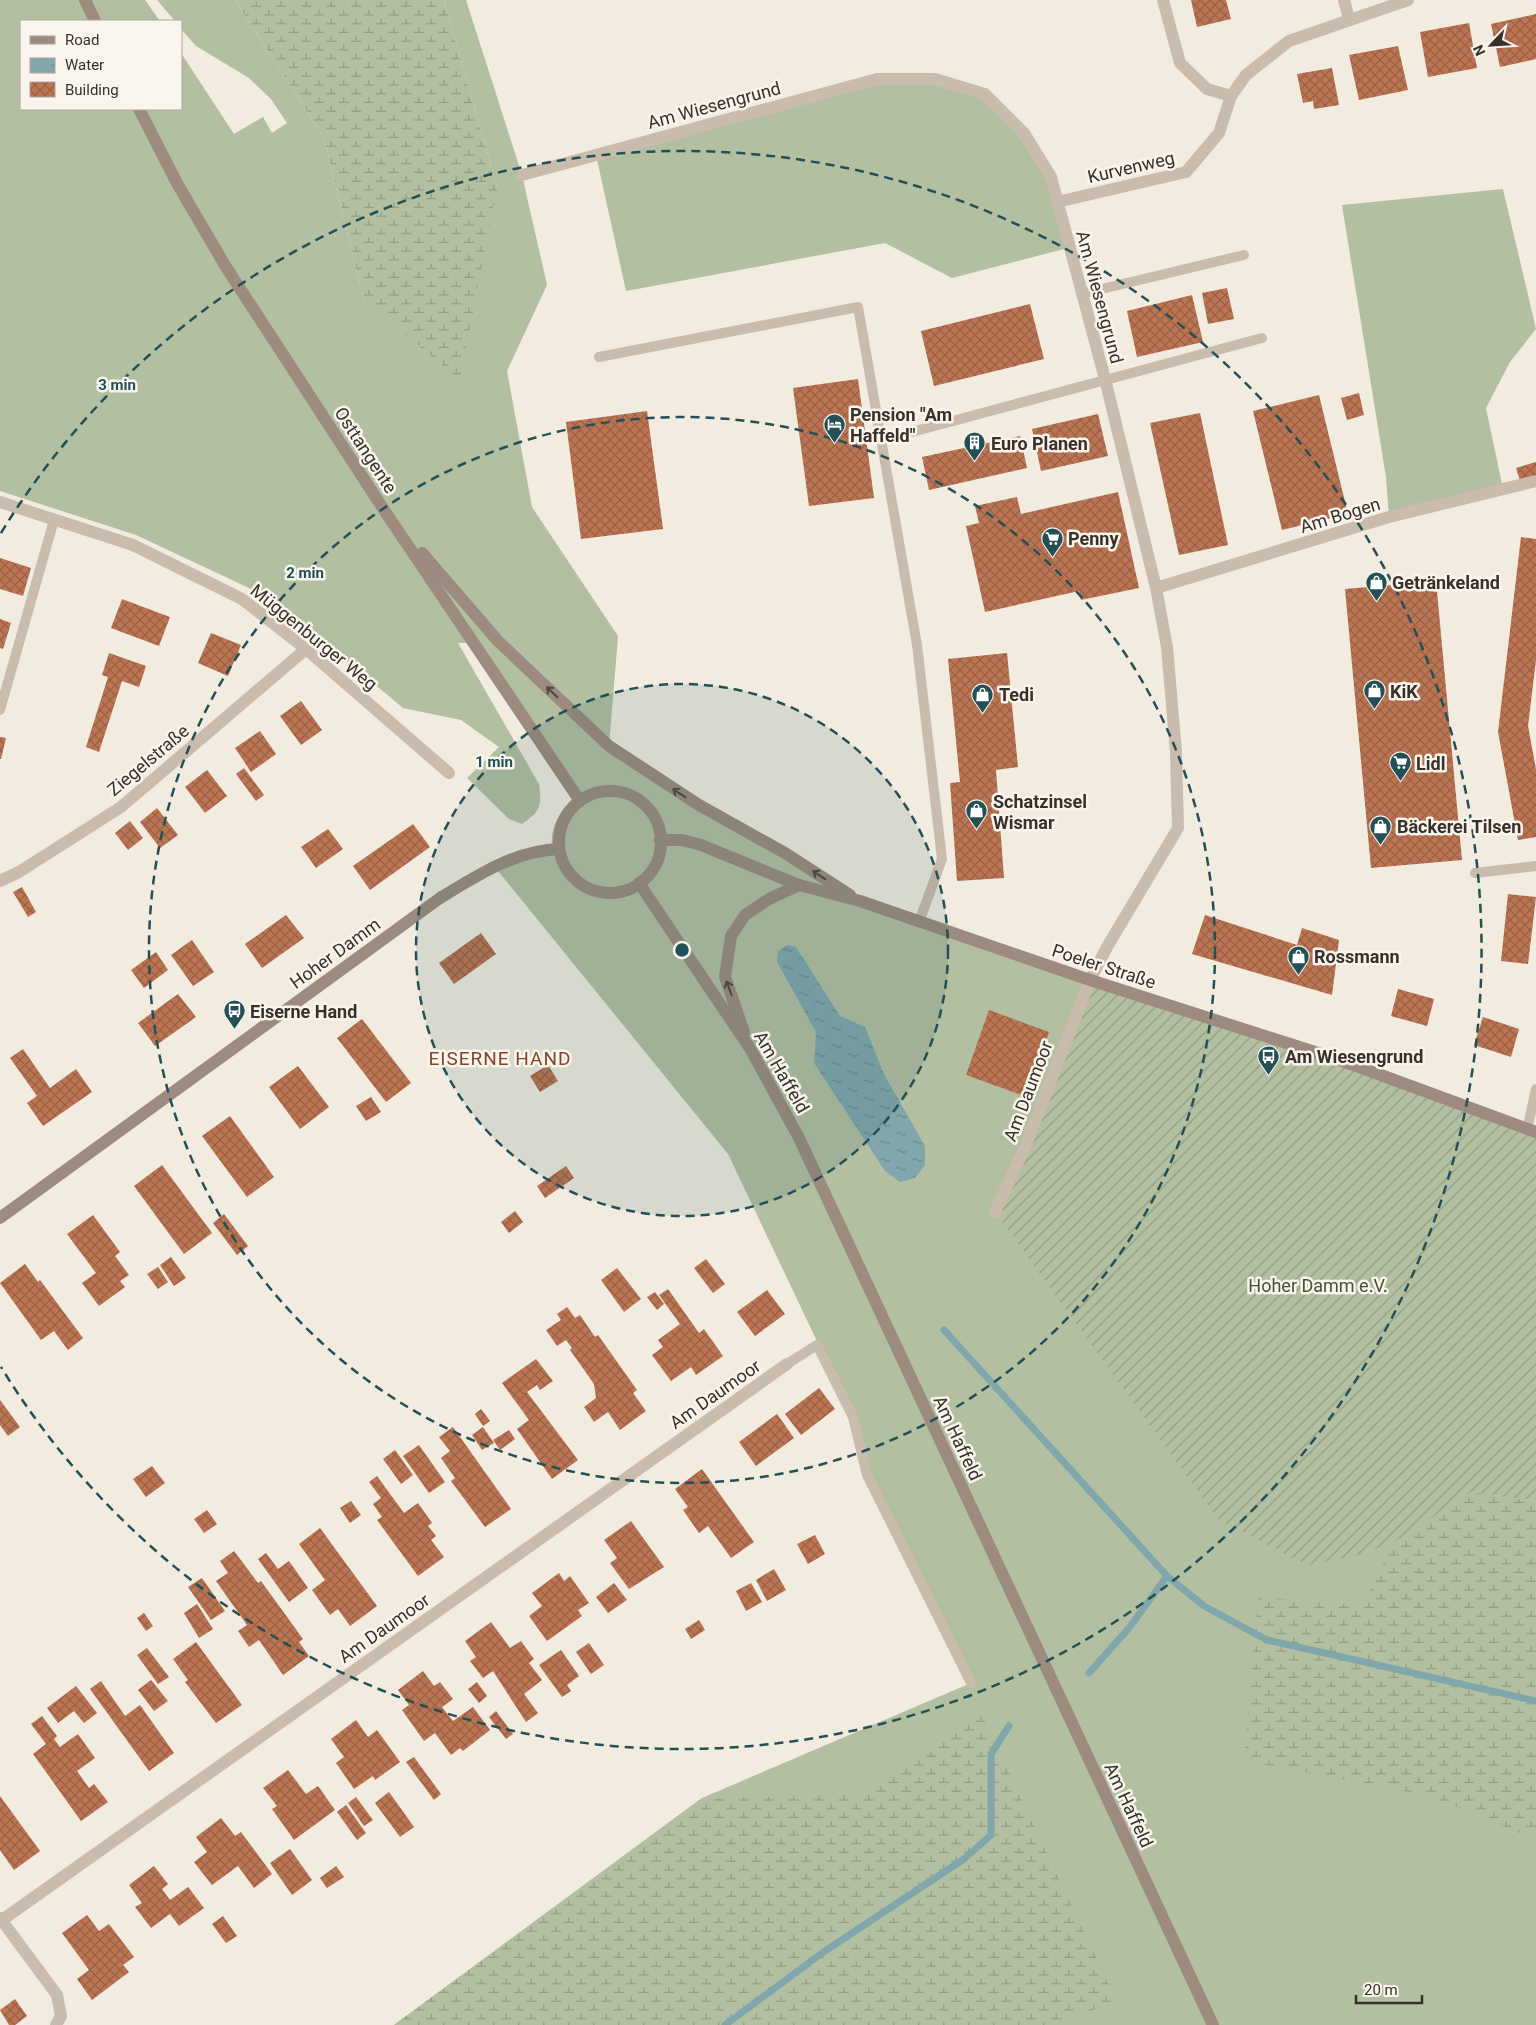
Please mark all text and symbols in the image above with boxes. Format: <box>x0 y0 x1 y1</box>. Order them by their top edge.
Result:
legend <box>20 20 182 110</box>
north arrow <box>1466 20 1516 70</box>
text: Road <box>65 31 99 49</box>
text: N <box>1470 43 1489 58</box>
text: Water <box>65 56 104 74</box>
street label: Am Wiesengrund <box>645 77 783 133</box>
text: Building <box>65 81 119 99</box>
street label: Kurvenweg <box>1085 147 1177 187</box>
street label: Am Wiesengrund <box>1072 228 1128 366</box>
text: 3 min <box>98 376 136 394</box>
street label: Osttangente <box>330 403 402 497</box>
place label: Pension "Am Haffeld" <box>850 404 952 446</box>
hotel icon: Pension "Am Haffeld" <box>822 412 846 443</box>
building icon: Euro Planen <box>963 431 987 462</box>
place label: Euro Planen <box>991 433 1088 454</box>
street label: Am Bogen <box>1297 493 1383 537</box>
supermarket icon: Penny <box>1040 526 1064 557</box>
place label: Penny <box>1068 528 1119 549</box>
text: 2 min <box>286 564 324 582</box>
shop icon: Getränkeland <box>1364 570 1388 601</box>
place label: Getränkeland <box>1392 572 1500 593</box>
street label: Müggenburger Weg <box>246 579 382 695</box>
shop icon: KiK <box>1362 679 1386 710</box>
place label: KiK <box>1390 681 1418 702</box>
shop icon: Tedi <box>971 682 995 713</box>
place label: Tedi <box>999 684 1034 705</box>
one-way arrow <box>546 686 559 698</box>
street label: Ziegelstraße <box>103 720 193 800</box>
supermarket icon: Lidl <box>1388 751 1412 782</box>
text: 1 min <box>475 753 513 771</box>
place label: Lidl <box>1416 753 1445 774</box>
one-way arrow <box>673 787 687 797</box>
place label: Schatzinsel Wismar <box>993 791 1087 833</box>
shop icon: Schatzinsel Wismar <box>965 799 989 830</box>
shop icon: Bäckerei Tilsen <box>1369 814 1393 845</box>
place label: Bäckerei Tilsen <box>1397 816 1521 837</box>
one-way arrow <box>813 870 827 880</box>
street label: Hoher Damm <box>286 913 384 993</box>
street label: Poeler Straße <box>1049 939 1159 993</box>
centre of rings <box>673 941 691 959</box>
shop icon: Rossmann <box>1286 944 1310 975</box>
place label: Rossmann <box>1314 946 1400 967</box>
one-way arrow <box>723 980 733 996</box>
bus stop icon: Eiserne Hand <box>222 999 246 1030</box>
place label: Eiserne Hand <box>250 1001 357 1022</box>
street label: Am Haffeld <box>750 1027 814 1117</box>
street label: Am Daumoor <box>999 1038 1057 1144</box>
bus stop icon: Am Wiesengrund <box>1257 1044 1281 1075</box>
place label: Am Wiesengrund <box>1285 1046 1423 1067</box>
district label: EISERNE HAND <box>429 1047 571 1070</box>
park label: Hoher Damm e.V. <box>1248 1275 1388 1296</box>
street label: Am Daumoor <box>666 1355 764 1433</box>
street label: Am Haffeld <box>929 1392 987 1484</box>
street label: Am Daumoor <box>335 1589 433 1667</box>
street label: Am Haffeld <box>1100 1759 1158 1851</box>
scale bar <box>1356 1972 1422 2004</box>
text: 20 m <box>1364 1981 1398 1999</box>

